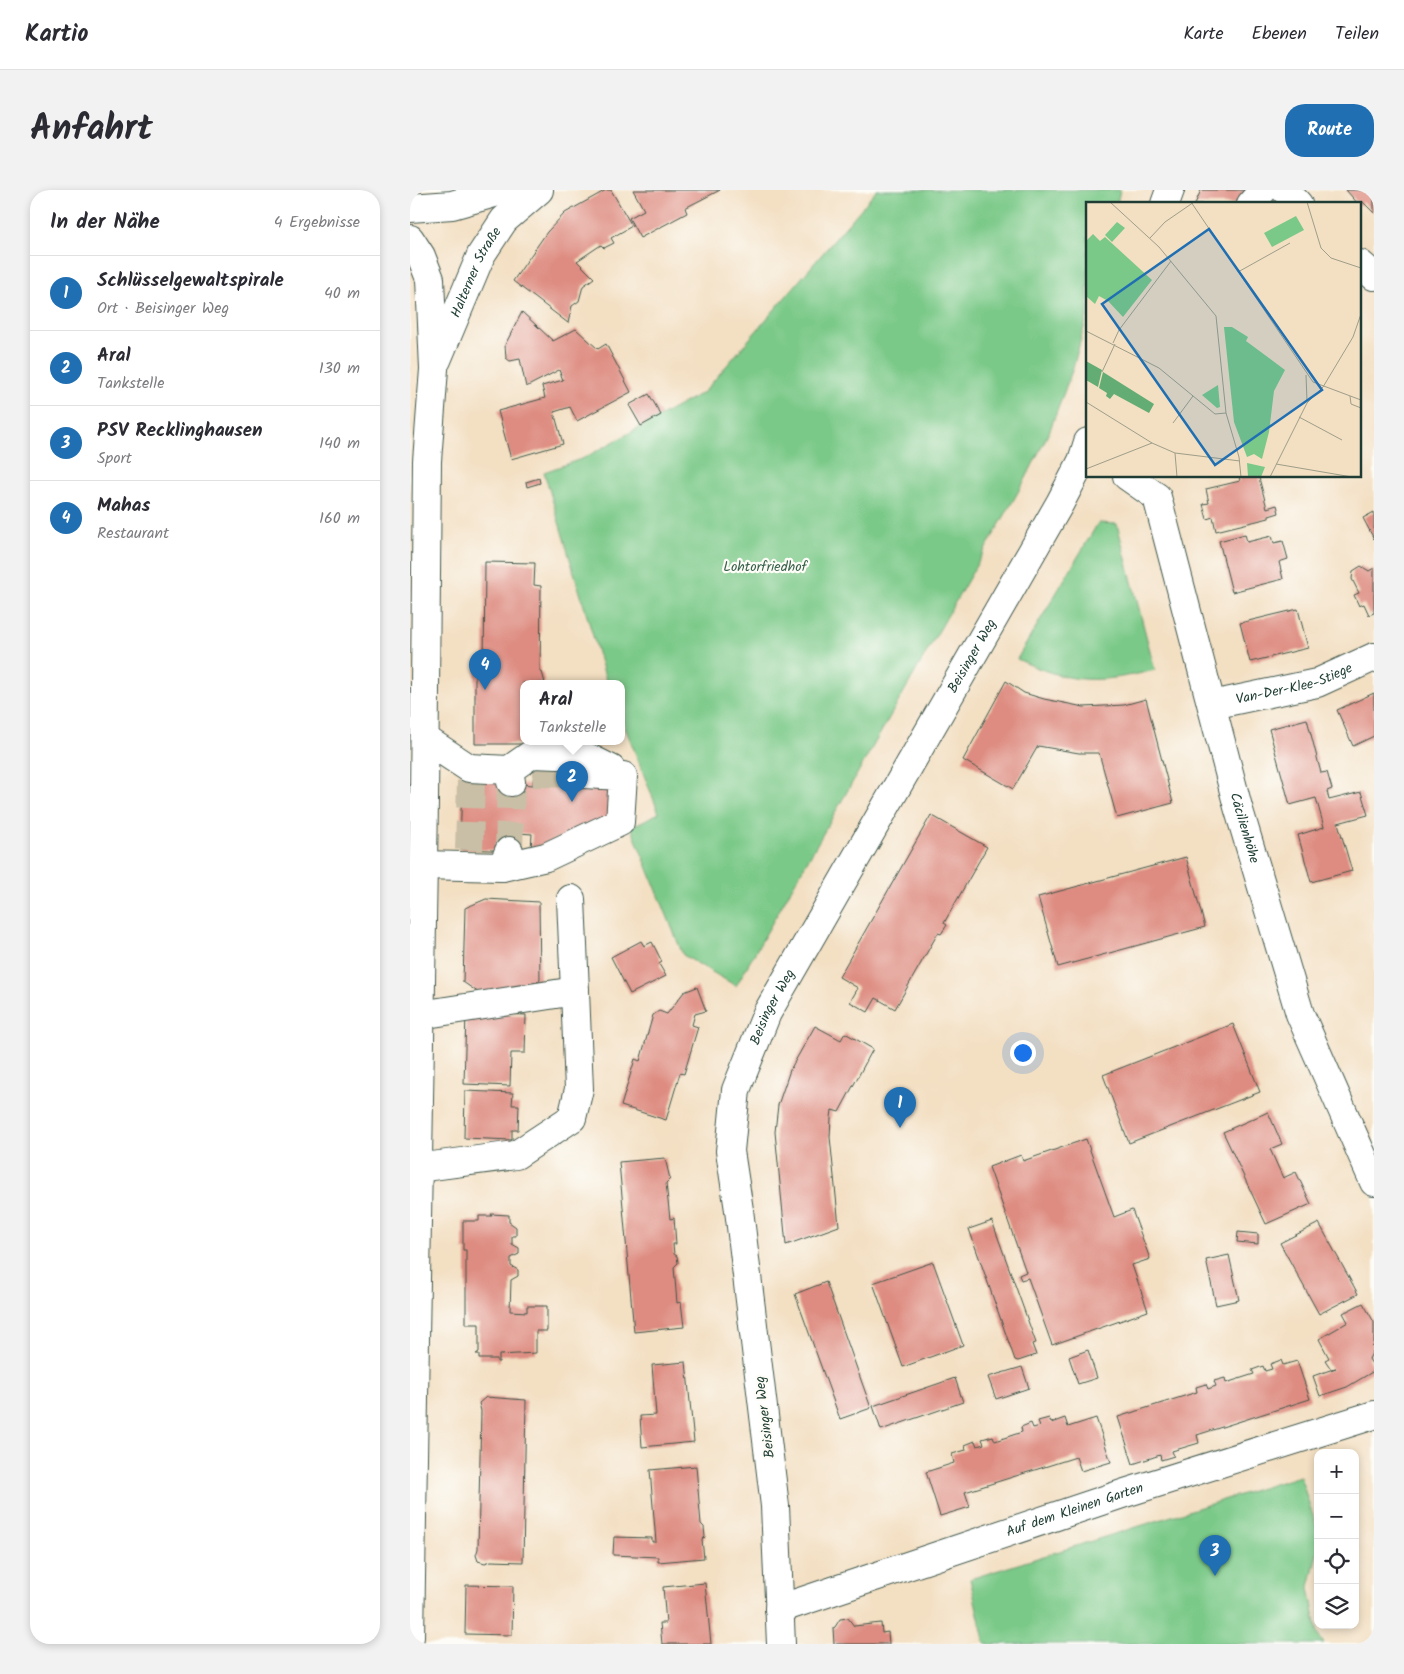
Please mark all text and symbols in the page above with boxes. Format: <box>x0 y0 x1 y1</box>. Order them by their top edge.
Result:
text: Kartio <box>25 15 88 54</box>
text: Karte <box>1183 20 1224 49</box>
text: Ebenen <box>1252 20 1307 49</box>
text: Teilen <box>1335 20 1379 49</box>
text: Anfahrt <box>30 102 153 158</box>
button: Route <box>1285 104 1374 157</box>
inset map <box>1086 202 1362 478</box>
text: In der Nähe <box>50 206 160 239</box>
text: 4 Ergebnisse <box>274 210 360 235</box>
street label: Halterner Straße <box>445 222 508 321</box>
text: Schlüsselgewaltspirale <box>97 266 284 296</box>
text: 1 <box>64 281 68 306</box>
text: 40 m <box>324 281 360 306</box>
text: Ort · Beisinger Weg <box>97 296 229 321</box>
text: Aral <box>97 341 131 371</box>
text: 2 <box>61 356 71 381</box>
text: 130 m <box>319 356 360 381</box>
text: Tankstelle <box>97 371 164 396</box>
text: PSV Recklinghausen <box>97 416 263 446</box>
text: 3 <box>62 431 70 456</box>
text: 140 m <box>319 431 360 456</box>
text: Sport <box>97 446 132 471</box>
text: Mahas <box>97 491 150 521</box>
text: 4 <box>62 506 70 531</box>
text: 160 m <box>319 506 360 531</box>
text: Restaurant <box>97 521 169 546</box>
park label: Lohtorfriedhof <box>723 556 808 578</box>
street label: Beisinger Weg <box>942 615 1002 697</box>
pin: 4 <box>469 649 501 690</box>
street label: Van-Der-Klee-Stiege <box>1234 657 1357 711</box>
popup <box>520 680 625 745</box>
text: Aral <box>539 685 572 715</box>
text: Tankstelle <box>539 715 606 740</box>
pin: 2 <box>556 761 588 802</box>
street label: Cäcilienhöhe <box>1224 790 1265 867</box>
street label: Beisinger Weg <box>744 965 801 1048</box>
your location <box>1010 1040 1036 1066</box>
pin: 1 <box>884 1087 916 1128</box>
street label: Beisinger Weg <box>749 1375 781 1459</box>
map controls <box>1314 1449 1359 1629</box>
button: + <box>1314 1449 1359 1494</box>
street label: Auf dem Kleinen Garten <box>1003 1477 1146 1543</box>
button: − <box>1314 1494 1359 1539</box>
pin: 3 <box>1199 1535 1231 1576</box>
button: locate <box>1314 1539 1359 1584</box>
button: layers <box>1314 1584 1359 1629</box>

